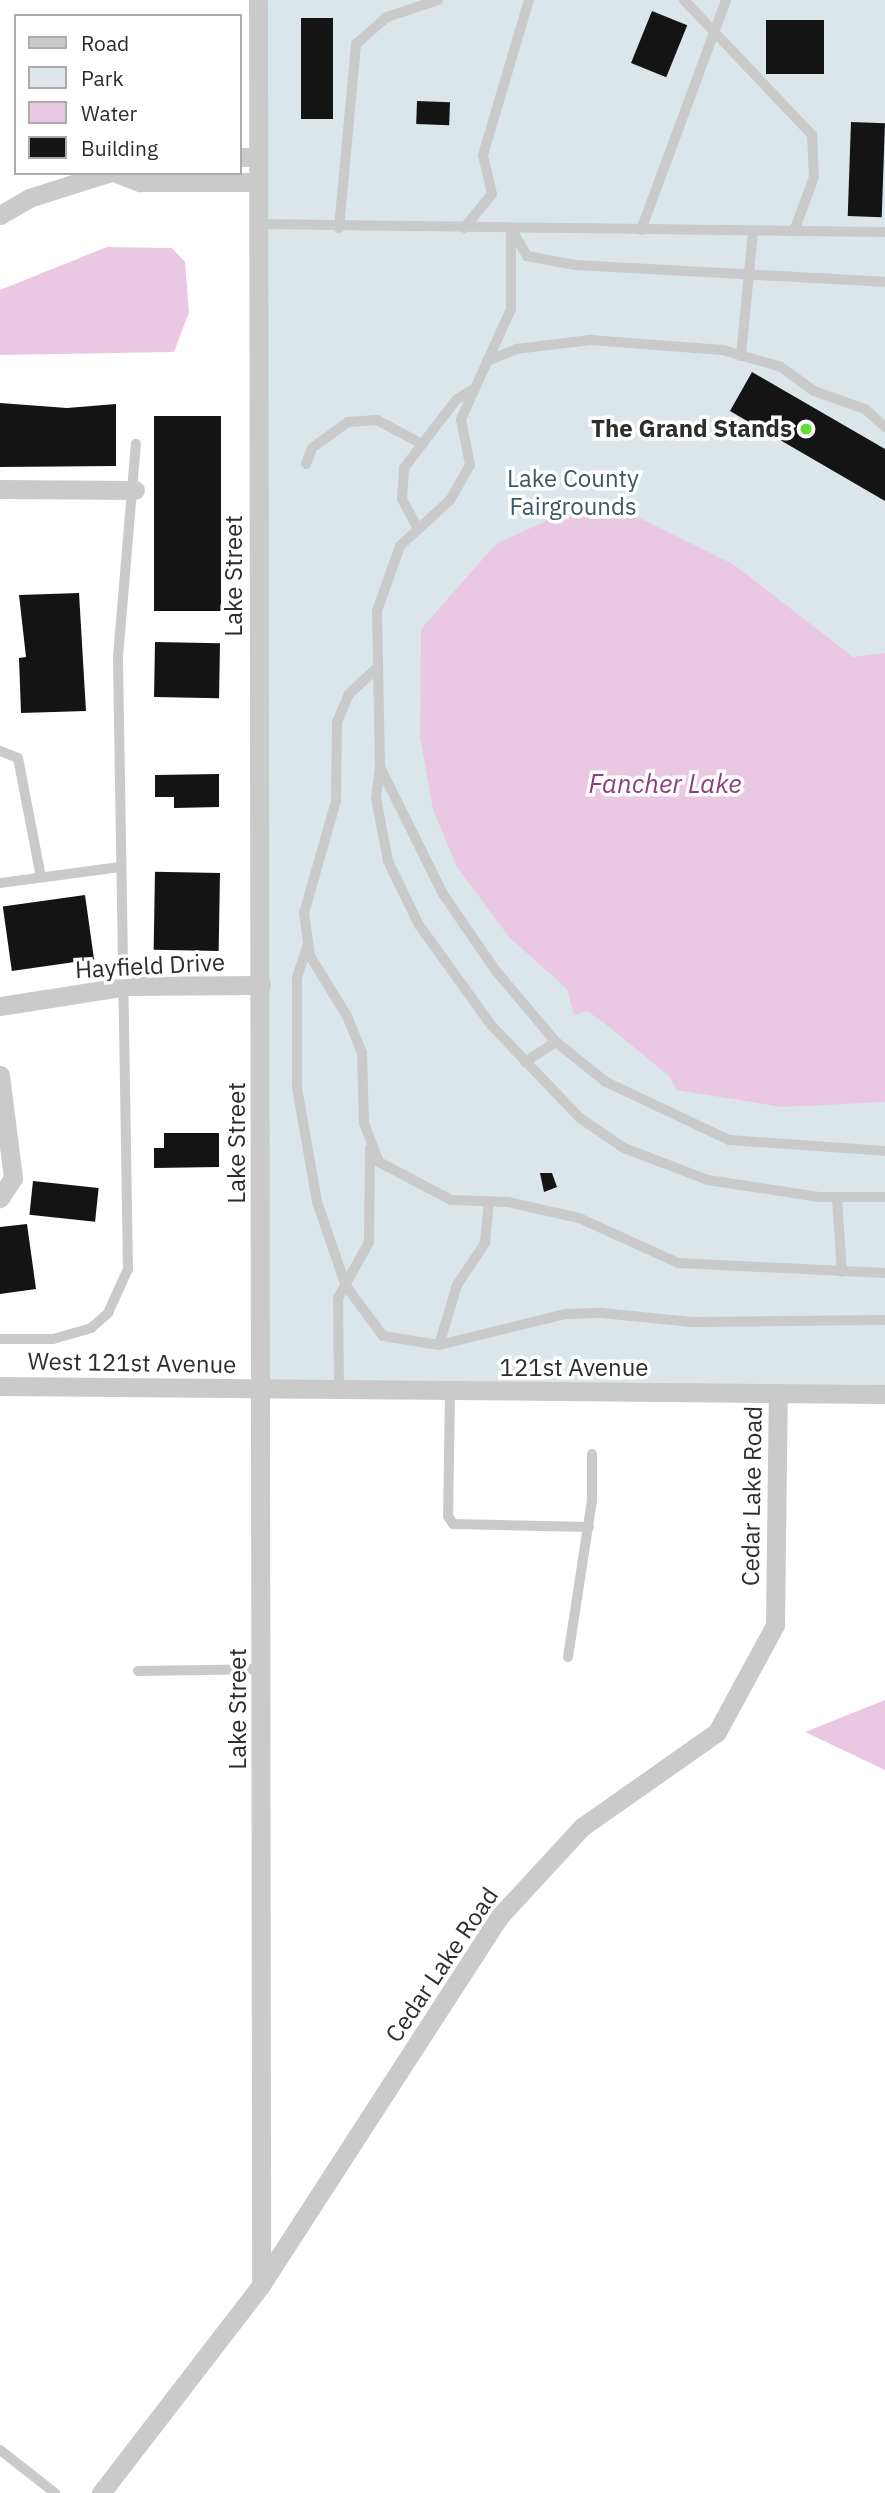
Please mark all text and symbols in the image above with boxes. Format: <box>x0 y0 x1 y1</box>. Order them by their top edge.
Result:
legend <box>14 14 242 175</box>
text: Road <box>81 29 129 57</box>
text: Park <box>81 64 124 92</box>
text: Water <box>81 99 137 127</box>
text: Building <box>81 134 158 162</box>
place label: The Grand Stands <box>591 415 792 443</box>
marker: The Grand Stands <box>798 421 814 437</box>
park label: Lake County Fairgrounds <box>507 465 639 521</box>
street label: Lake Street <box>220 515 248 637</box>
water label: Fancher Lake <box>588 768 742 800</box>
street label: Hayfield Drive <box>74 948 226 984</box>
street label: Lake Street <box>223 1082 251 1204</box>
street label: West 121st Avenue <box>27 1347 237 1379</box>
street label: 121st Avenue <box>500 1354 648 1382</box>
street label: Cedar Lake Road <box>736 1406 768 1586</box>
street label: Lake Street <box>224 1648 252 1770</box>
street label: Cedar Lake Road <box>380 1882 504 2048</box>

